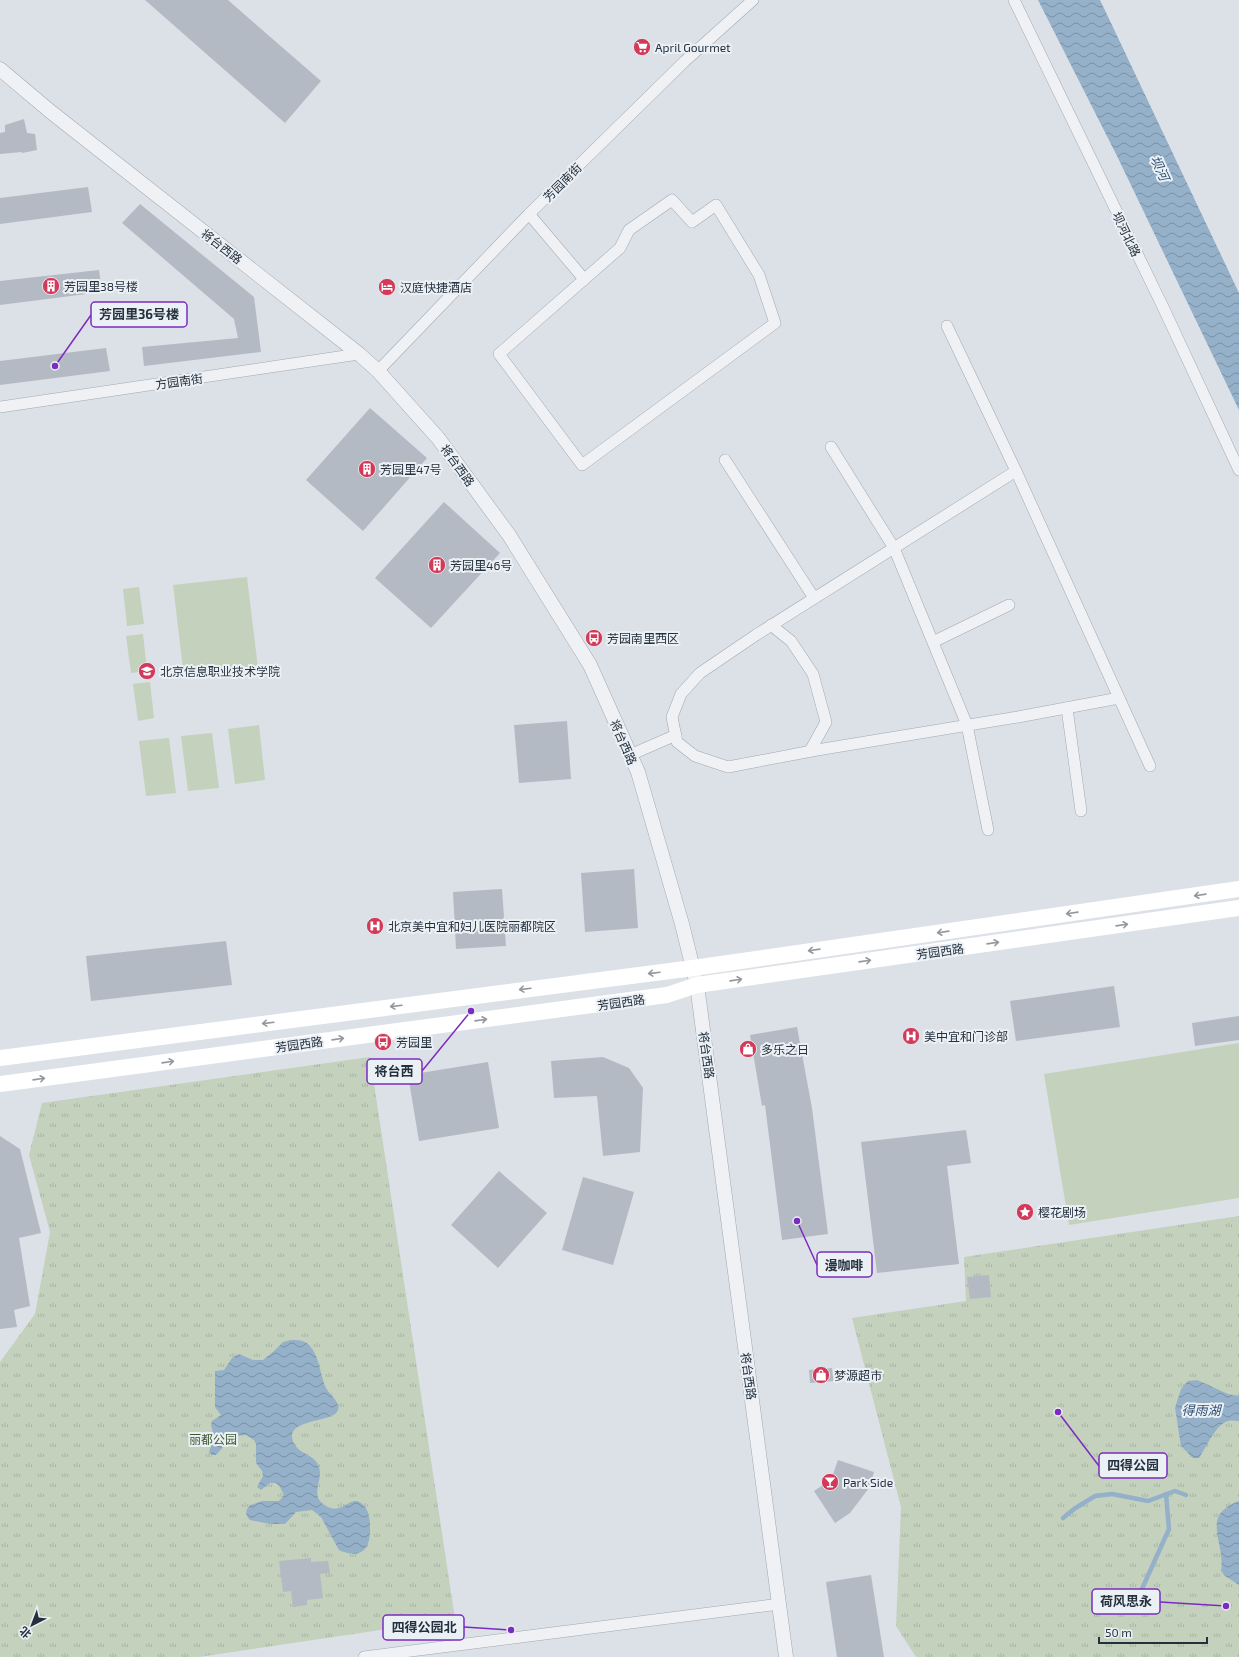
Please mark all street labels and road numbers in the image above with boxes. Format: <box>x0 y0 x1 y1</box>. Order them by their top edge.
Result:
street label: 芳园南街 <box>540 160 584 204</box>
street label: 坝河北路 <box>1110 209 1144 259</box>
street label: 将台西路 <box>199 226 245 266</box>
street label: 方园南街 <box>154 371 204 391</box>
street label: 将台西路 <box>438 441 478 489</box>
street label: 将台西路 <box>608 717 640 767</box>
street label: 芳园西路 <box>915 941 965 961</box>
street label: 芳园西路 <box>596 992 646 1012</box>
street label: 将台西路 <box>697 1030 717 1080</box>
street label: 芳园西路 <box>274 1034 324 1054</box>
street label: 将台西路 <box>739 1351 759 1401</box>

